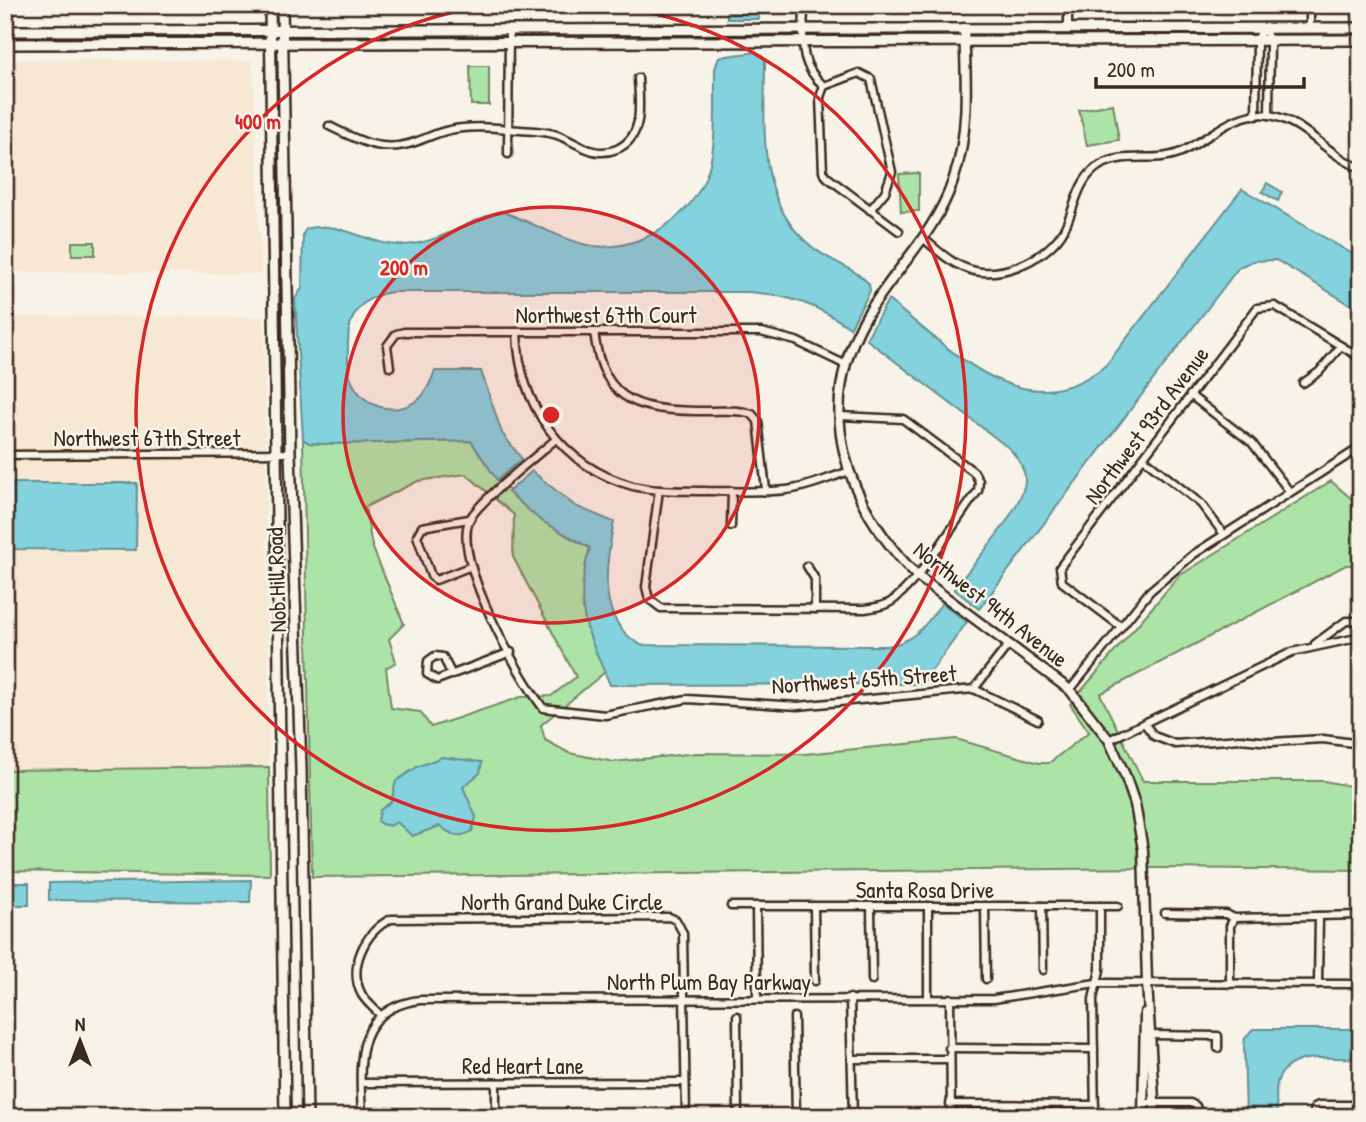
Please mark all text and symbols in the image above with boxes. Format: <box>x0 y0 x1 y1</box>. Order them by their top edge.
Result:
scale bar <box>1096 46 1305 90</box>
text: 200 m <box>1107 55 1155 84</box>
text: 400 m <box>235 107 281 136</box>
text: 200 m <box>380 253 428 282</box>
street label: Northwest 67th Court <box>515 299 698 330</box>
street label: Northwest 93rd Avenue <box>1076 340 1216 510</box>
centre of rings <box>539 403 563 427</box>
street label: Northwest 67th Street <box>54 422 241 453</box>
street label: Nob Hill Road <box>259 527 293 633</box>
street label: Northwest 94th Avenue <box>907 534 1075 674</box>
street label: Northwest 65th Street <box>771 657 958 701</box>
street label: Santa Rosa Drive <box>856 874 994 905</box>
street label: North Grand Duke Circle <box>461 886 663 917</box>
street label: North Plum Bay Parkway <box>607 966 811 997</box>
north arrow <box>46 1006 116 1076</box>
text: N <box>75 1011 85 1037</box>
street label: Red Heart Lane <box>462 1050 584 1081</box>

